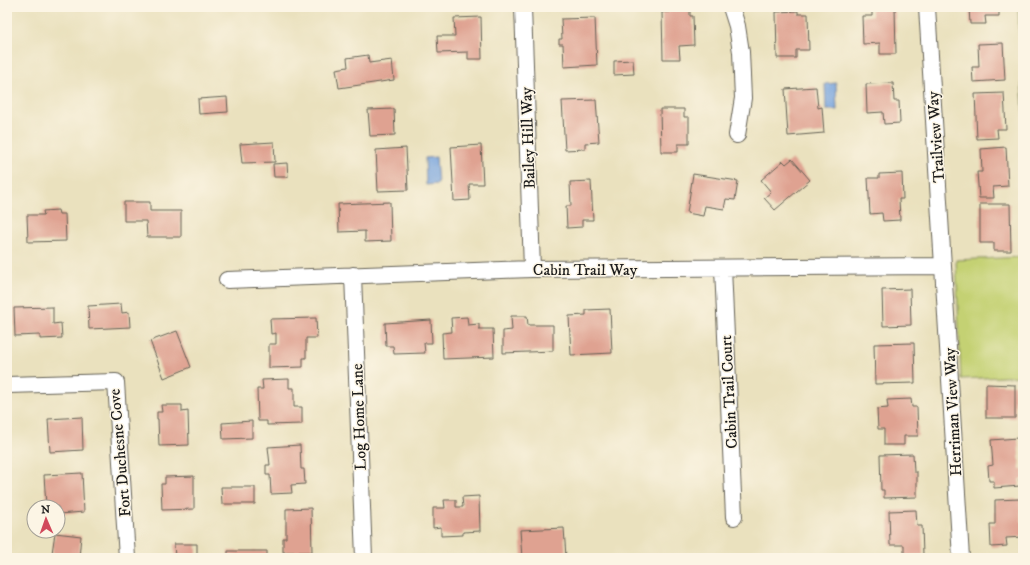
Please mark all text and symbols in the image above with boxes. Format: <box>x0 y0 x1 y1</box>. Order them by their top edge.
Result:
street label: Bailey Hill Way <box>516 86 540 189</box>
street label: Trailview Way <box>923 90 949 183</box>
street label: Cabin Trail Way <box>533 260 638 280</box>
street label: Cabin Trail Court <box>716 335 742 449</box>
street label: Herriman View Way <box>940 347 966 477</box>
street label: Log Home Lane <box>347 363 371 471</box>
street label: Fort Duchesne Cove <box>104 388 136 518</box>
north arrow <box>26 499 66 539</box>
text: N <box>41 503 50 517</box>

